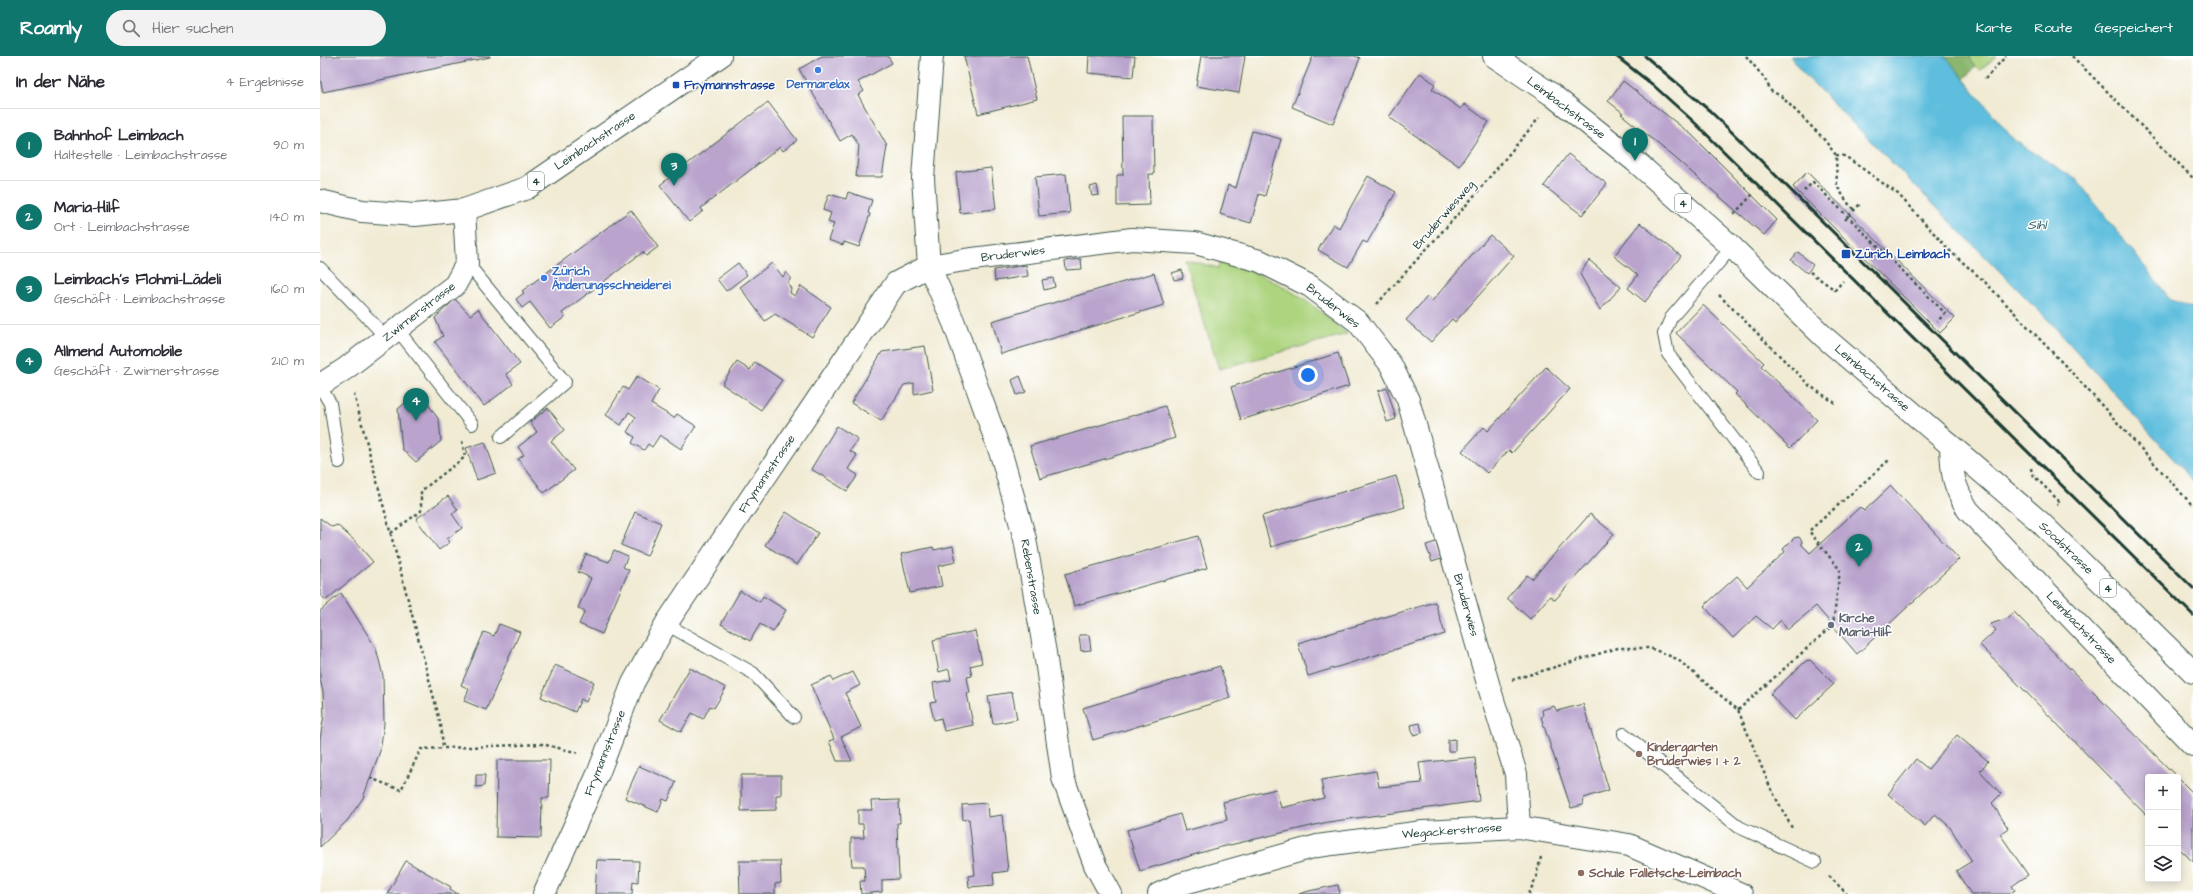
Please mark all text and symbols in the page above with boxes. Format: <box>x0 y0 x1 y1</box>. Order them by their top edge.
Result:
search box <box>106 10 386 46</box>
text: Roamly <box>20 15 82 42</box>
icon: search <box>120 17 142 39</box>
text: Hier suchen <box>152 18 234 39</box>
text: Karte <box>1976 18 2012 38</box>
text: Route <box>2034 18 2072 38</box>
text: Gespeichert <box>2094 18 2173 38</box>
marker: Dermarelax <box>813 65 823 75</box>
text: In der Nähe <box>16 70 105 94</box>
text: 4 Ergebnisse <box>225 73 304 91</box>
street label: Leimbachstrasse <box>1523 73 1609 144</box>
place label: Dermarelax <box>786 76 850 93</box>
place label: Frymannstrasse <box>684 77 776 95</box>
marker: Frymannstrasse <box>671 80 681 90</box>
street label: Leimbachstrasse <box>551 107 639 174</box>
text: Bahnhof Leimbach <box>54 125 183 146</box>
pin: 1 <box>1622 128 1648 161</box>
text: 1 <box>28 136 30 154</box>
text: 90 m <box>273 136 304 154</box>
text: Haltestelle · Leimbachstrasse <box>54 146 227 164</box>
pin: 3 <box>661 153 687 186</box>
road number: 4 <box>528 172 544 190</box>
street label: Bruderwiesweg <box>1409 177 1480 254</box>
road number: 4 <box>1675 194 1691 212</box>
text: Maria-Hilf <box>54 197 120 218</box>
text: 2 <box>25 208 33 226</box>
text: 140 m <box>270 208 304 226</box>
water label: Sihl <box>2028 216 2048 234</box>
text: Ort · Leimbachstrasse <box>54 218 190 236</box>
street label: Bruderwies <box>980 242 1046 266</box>
place label: Zürich Leimbach <box>1855 246 1951 263</box>
marker: Zürich Leimbach <box>1840 248 1852 260</box>
place label: Zürich Änderungsschneiderei <box>552 263 671 296</box>
text: Leimbach's Flohmi-Lädeli <box>54 269 221 290</box>
marker: Zürich Änderungsschneiderei <box>539 273 549 283</box>
street label: Zwirnerstrasse <box>379 278 460 346</box>
street label: Bruderwies <box>1302 279 1364 333</box>
text: 3 <box>26 280 32 298</box>
text: 160 m <box>271 280 304 298</box>
text: Geschäft · Leimbachstrasse <box>54 290 225 308</box>
text: Allmend Automobile <box>54 341 182 362</box>
street label: Leimbachstrasse <box>1831 341 1914 416</box>
text: 4 <box>25 352 33 370</box>
text: 210 m <box>271 352 304 370</box>
text: Geschäft · Zwirnerstrasse <box>54 362 219 380</box>
your location <box>1298 365 1318 385</box>
pin: 4 <box>403 388 429 421</box>
street label: Frymannstrasse <box>734 431 801 517</box>
street label: Soodstrasse <box>2035 518 2097 579</box>
pin: 2 <box>1846 534 1872 567</box>
street label: Rebenstrasse <box>1016 538 1046 617</box>
street label: Bruderwies <box>1449 572 1483 638</box>
road number: 4 <box>2100 579 2116 597</box>
street label: Leimbachstrasse <box>2042 588 2120 668</box>
place label: Kirche Maria-Hilf <box>1839 610 1892 641</box>
marker: Kirche Maria-Hilf <box>1826 620 1836 630</box>
street label: Frymannstrasse <box>580 707 631 799</box>
place label: Kindergarten Bruderwies 1 + 2 <box>1647 739 1741 770</box>
marker: Kindergarten Bruderwies 1 + 2 <box>1634 749 1644 759</box>
map controls <box>2145 774 2181 882</box>
button: + <box>2145 774 2181 810</box>
button: − <box>2145 810 2181 846</box>
street label: Wegackerstrasse <box>1401 819 1503 844</box>
button: layers <box>2145 846 2181 882</box>
place label: Schule Falletsche-Leimbach <box>1588 865 1742 882</box>
marker: Schule Falletsche-Leimbach <box>1576 868 1586 878</box>

